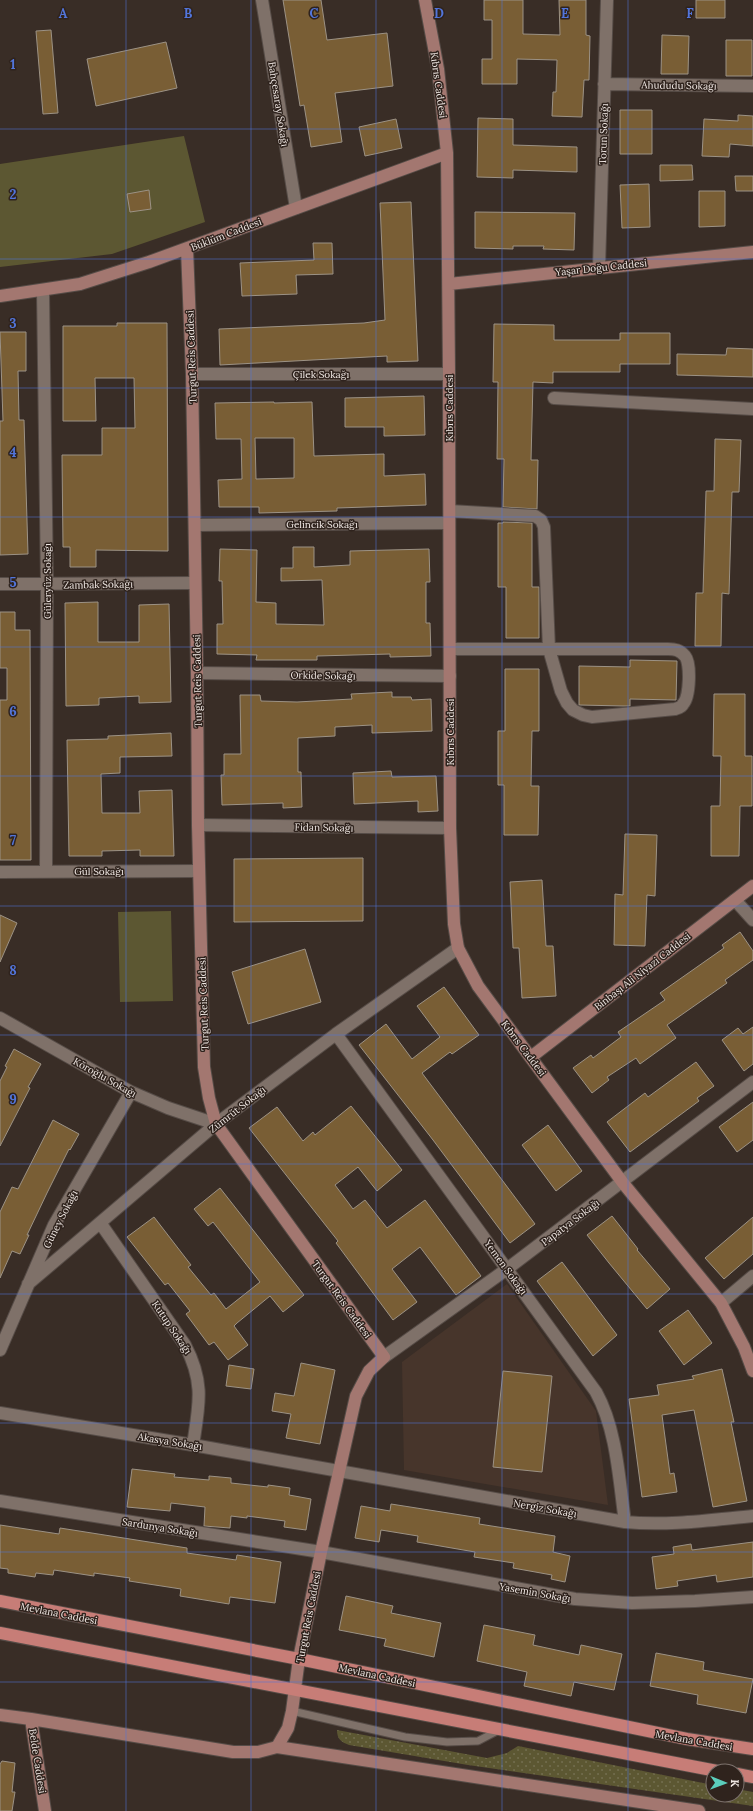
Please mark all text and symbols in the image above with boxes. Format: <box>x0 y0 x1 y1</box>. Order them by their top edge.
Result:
text: A <box>59 5 68 22</box>
text: B <box>184 5 193 22</box>
text: C <box>310 5 319 22</box>
text: D <box>434 5 444 22</box>
text: E <box>561 5 569 22</box>
text: F <box>686 5 694 22</box>
street label: Kıbrıs Caddesi <box>427 51 450 119</box>
text: 1 <box>10 56 16 73</box>
street label: Bahçesaray Sokağı <box>265 61 292 148</box>
street label: Ahududu Sokağı <box>640 78 717 93</box>
street label: Torun Sokağı <box>596 103 611 165</box>
text: 2 <box>10 186 17 203</box>
street label: Büklüm Caddesi <box>189 215 264 254</box>
street label: Yaşar Doğu Caddesi <box>554 256 648 279</box>
street label: Turgut Reis Caddesi <box>183 310 200 404</box>
text: 3 <box>9 315 17 332</box>
street label: Çilek Sokağı <box>293 368 349 381</box>
street label: Kıbrıs Caddesi <box>443 374 456 441</box>
text: 4 <box>9 444 17 461</box>
street label: Gelincik Sokağı <box>286 518 358 531</box>
street label: Güleryüz Sokağı <box>41 543 54 619</box>
text: 5 <box>9 574 17 591</box>
street label: Zambak Sokağı <box>63 577 133 592</box>
street label: Turgut Reis Caddesi <box>190 634 205 728</box>
street label: Orkide Sokağı <box>290 668 356 683</box>
street label: Kıbrıs Caddesi <box>444 698 457 765</box>
text: 6 <box>9 703 17 720</box>
street label: Fidan Sokağı <box>295 820 354 835</box>
text: 7 <box>10 832 16 849</box>
street label: Gül Sokağı <box>74 865 124 878</box>
street label: Binbaşı Ali Niyazi Caddesi <box>591 930 693 1013</box>
street label: Turgut Reis Caddesi <box>195 957 212 1051</box>
text: 8 <box>9 962 17 979</box>
street label: Kıbrıs Caddesi <box>498 1018 549 1079</box>
street label: Köroğlu Sokağı <box>71 1055 139 1100</box>
street label: Zümrüt Sokağı <box>206 1083 268 1136</box>
text: 9 <box>9 1091 17 1108</box>
street label: Güney Sokağı <box>40 1188 81 1250</box>
street label: Papatya Sokağı <box>539 1196 602 1249</box>
street label: Yemen Sokağı <box>481 1236 530 1298</box>
street label: Turgut Reis Caddesi <box>309 1258 374 1341</box>
street label: Kutup Sokağı <box>149 1298 194 1357</box>
street label: Akasya Sokağı <box>136 1430 203 1453</box>
street label: Nergiz Sokağı <box>512 1497 578 1520</box>
street label: Sardunya Sokağı <box>121 1515 199 1540</box>
street label: Turgut Reis Caddesi <box>293 1570 324 1664</box>
street label: Yasemin Sokağı <box>497 1580 572 1605</box>
street label: Mevlana Caddesi <box>19 1600 99 1627</box>
street label: Mevlana Caddesi <box>337 1661 417 1690</box>
street label: Mevlana Caddesi <box>654 1727 734 1754</box>
street label: Belde Caddesi <box>26 1728 49 1795</box>
north arrow <box>705 1763 745 1803</box>
text: K <box>728 1779 742 1787</box>

